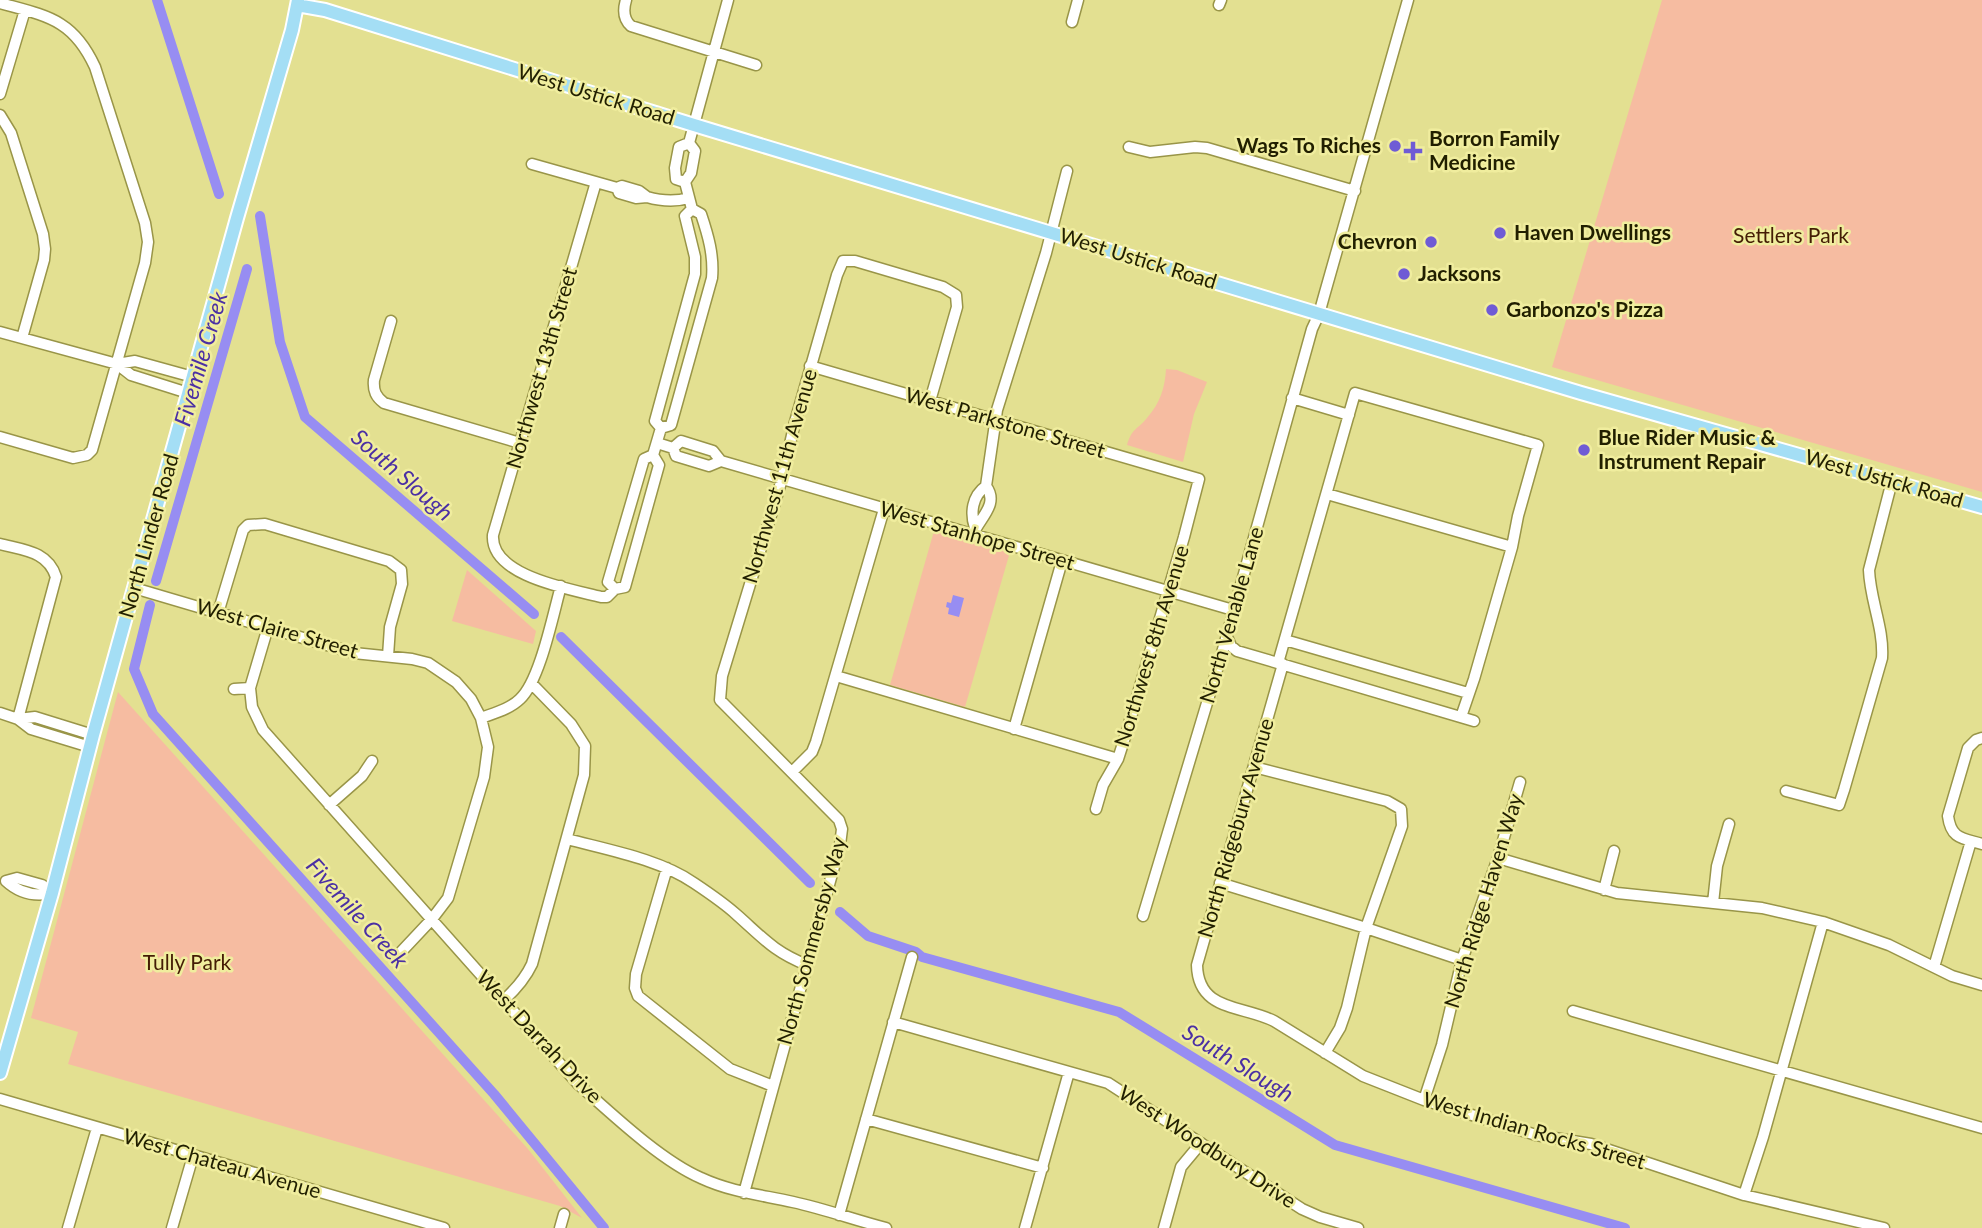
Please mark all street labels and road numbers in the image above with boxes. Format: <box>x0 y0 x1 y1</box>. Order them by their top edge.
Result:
street label: West Ustick Road <box>515 58 678 129</box>
street label: West Ustick Road <box>1057 222 1220 293</box>
street label: Northwest 13th Street <box>500 264 581 471</box>
street label: Northwest 11th Avenue <box>736 366 821 586</box>
street label: West Parkstone Street <box>903 381 1109 462</box>
street label: West Ustick Road <box>1802 443 1966 512</box>
street label: North Linder Road <box>112 451 183 620</box>
street label: West Stanhope Street <box>877 495 1078 574</box>
street label: North Venable Lane <box>1193 524 1268 706</box>
street label: Northwest 8th Avenue <box>1108 542 1193 749</box>
street label: West Claire Street <box>194 593 362 663</box>
street label: North Ridgebury Avenue <box>1191 715 1278 940</box>
street label: North Ridge Haven Way <box>1438 790 1527 1011</box>
street label: North Sommersby Way <box>771 834 850 1047</box>
street label: West Darrah Drive <box>472 964 608 1108</box>
street label: West Woodbury Drive <box>1114 1079 1301 1212</box>
street label: West Indian Rocks Street <box>1420 1086 1649 1173</box>
street label: West Chateau Avenue <box>121 1122 324 1203</box>

